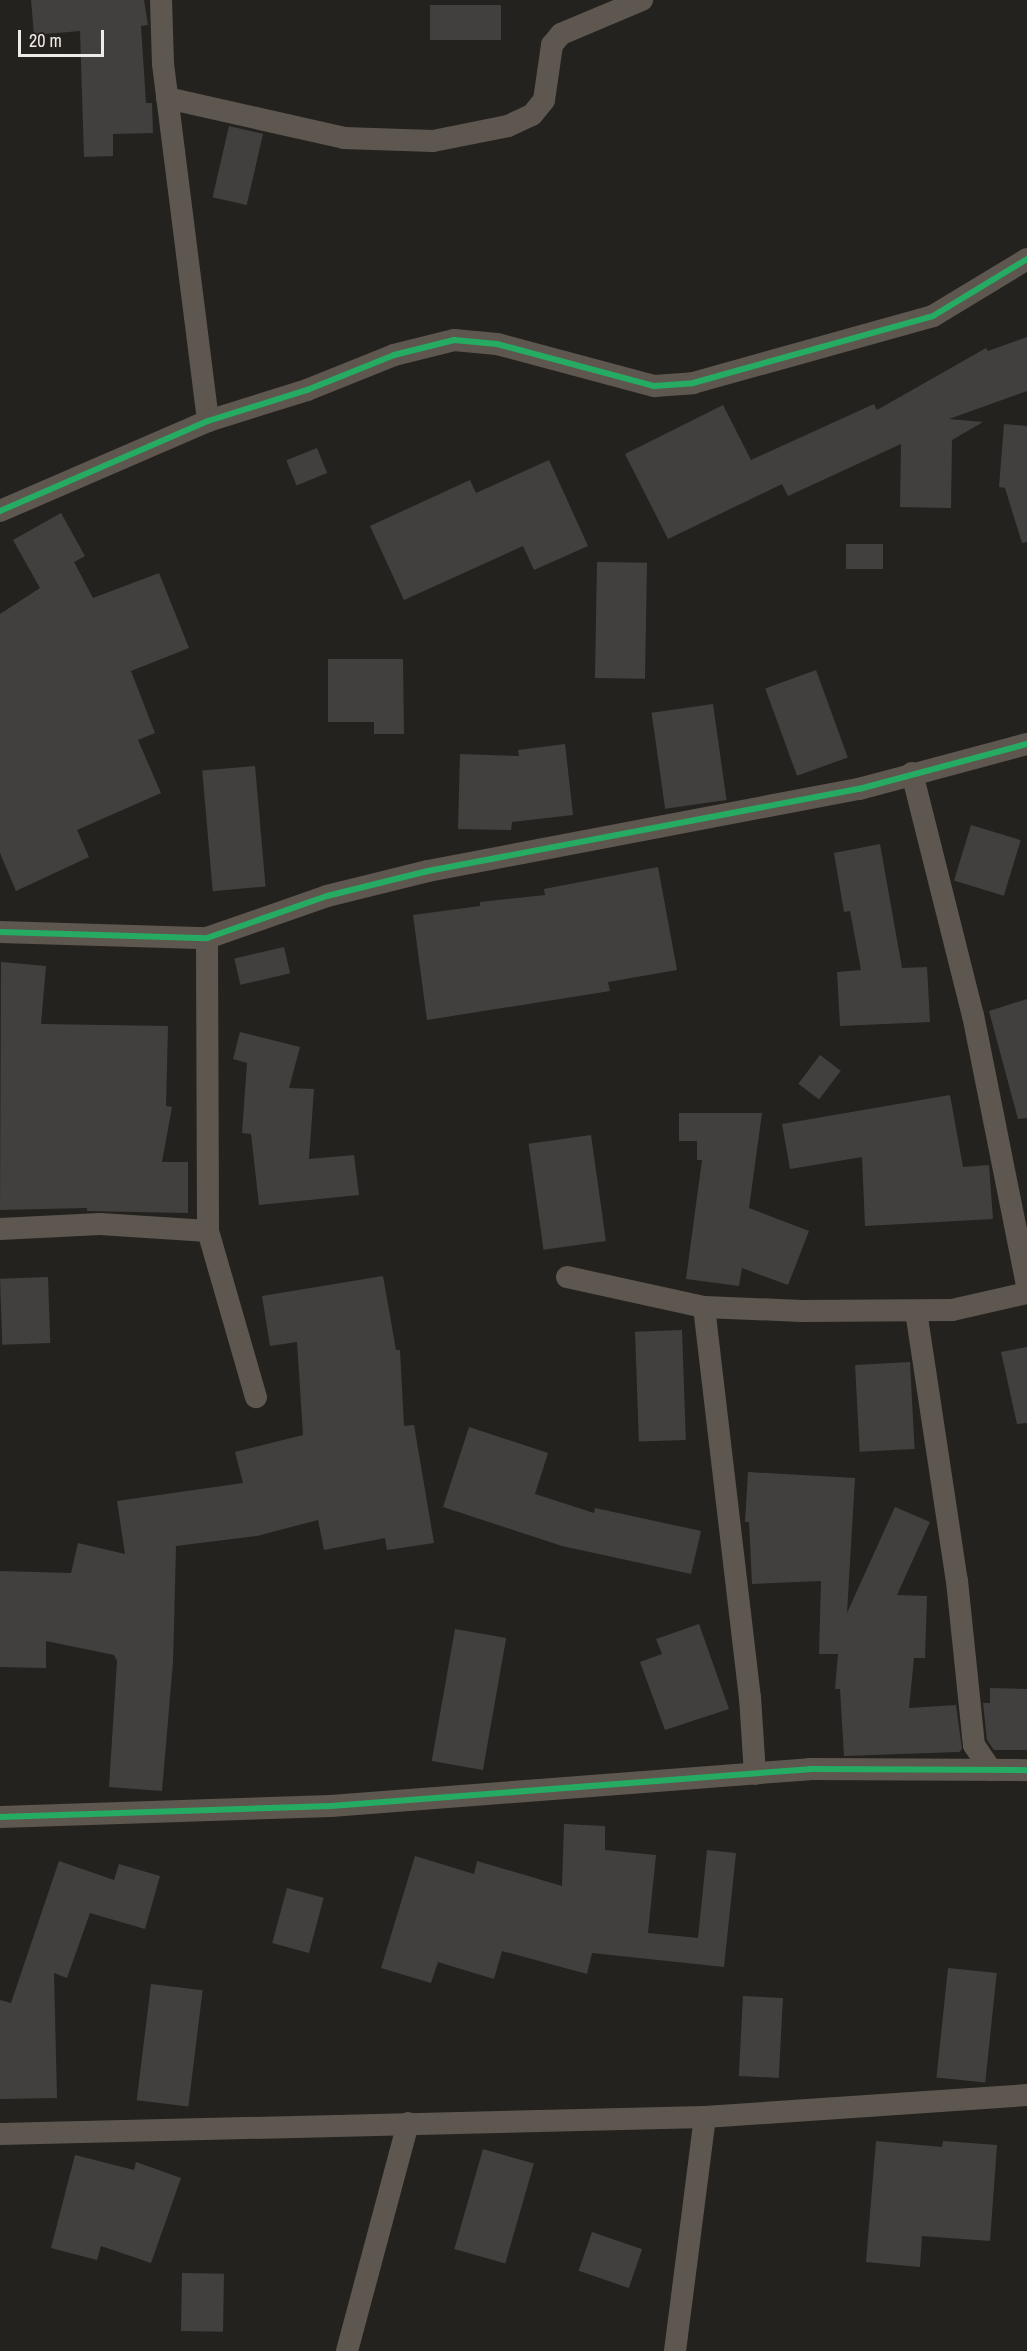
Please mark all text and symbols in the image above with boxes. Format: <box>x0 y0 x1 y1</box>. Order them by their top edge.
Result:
scale bar <box>21 18 106 56</box>
text: 20 m <box>29 28 62 53</box>

